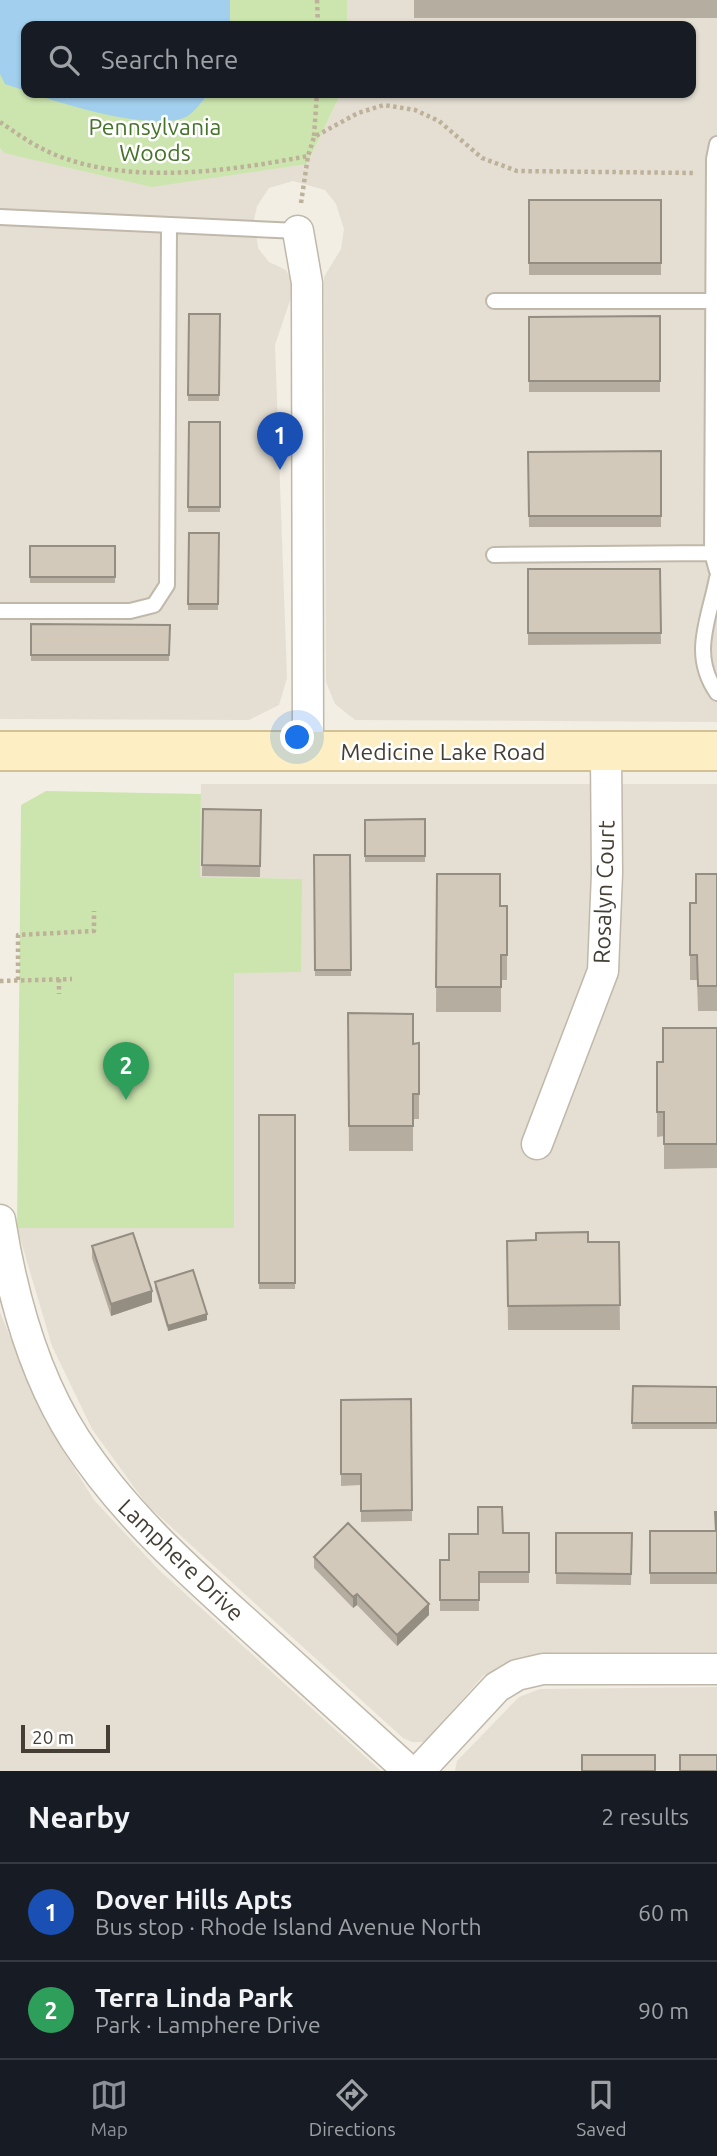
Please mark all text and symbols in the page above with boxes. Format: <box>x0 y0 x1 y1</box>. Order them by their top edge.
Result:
search box <box>21 21 696 98</box>
icon: search <box>45 41 83 79</box>
text: Search here <box>101 45 238 74</box>
park label: Pennsylvania Woods <box>89 114 221 165</box>
pin: 1 <box>257 412 303 470</box>
your location <box>280 720 314 754</box>
street label: Medicine Lake Road <box>341 739 545 764</box>
street label: Rosalyn Court <box>589 820 618 964</box>
pin: 2 <box>103 1042 149 1100</box>
street label: Lamphere Drive <box>114 1494 249 1625</box>
scale bar <box>21 1722 110 1754</box>
text: 20 m <box>32 1726 74 1748</box>
text: Nearby <box>28 1800 130 1834</box>
text: 2 results <box>601 1804 689 1829</box>
text: Dover Hills Apts <box>95 1885 292 1914</box>
text: 1 <box>45 1900 57 1925</box>
text: 60 m <box>638 1900 689 1925</box>
text: Bus stop · Rhode Island Avenue North <box>95 1914 482 1939</box>
text: Terra Linda Park <box>95 1983 293 2012</box>
text: 2 <box>45 1998 57 2023</box>
text: 90 m <box>638 1998 689 2023</box>
text: Park · Lamphere Drive <box>95 2012 321 2037</box>
tab: Map <box>90 2076 128 2140</box>
tab: Directions <box>309 2076 396 2140</box>
tab: Saved <box>576 2076 627 2140</box>

